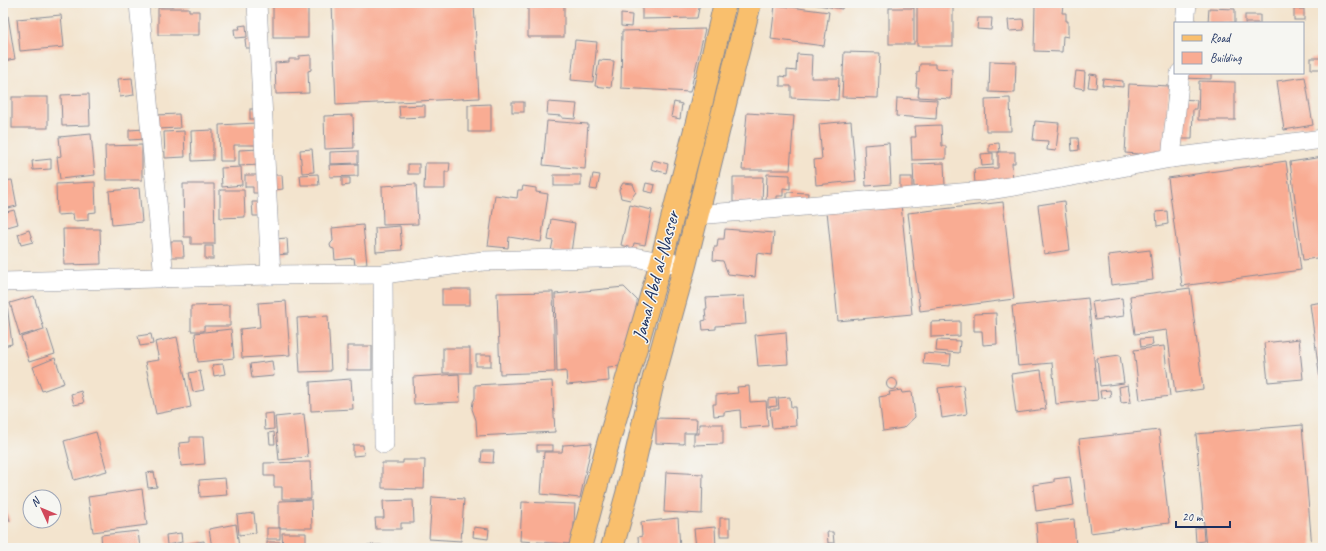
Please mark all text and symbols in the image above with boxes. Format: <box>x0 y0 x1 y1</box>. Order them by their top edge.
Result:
legend <box>1174 22 1304 74</box>
text: Road <box>1210 30 1232 46</box>
text: Building <box>1210 50 1242 66</box>
street label: Jamal Abd al-Nasser <box>627 206 685 344</box>
north arrow <box>22 489 62 529</box>
text: N <box>27 493 44 509</box>
scale bar <box>1176 503 1230 529</box>
text: 20 m <box>1182 509 1204 525</box>

